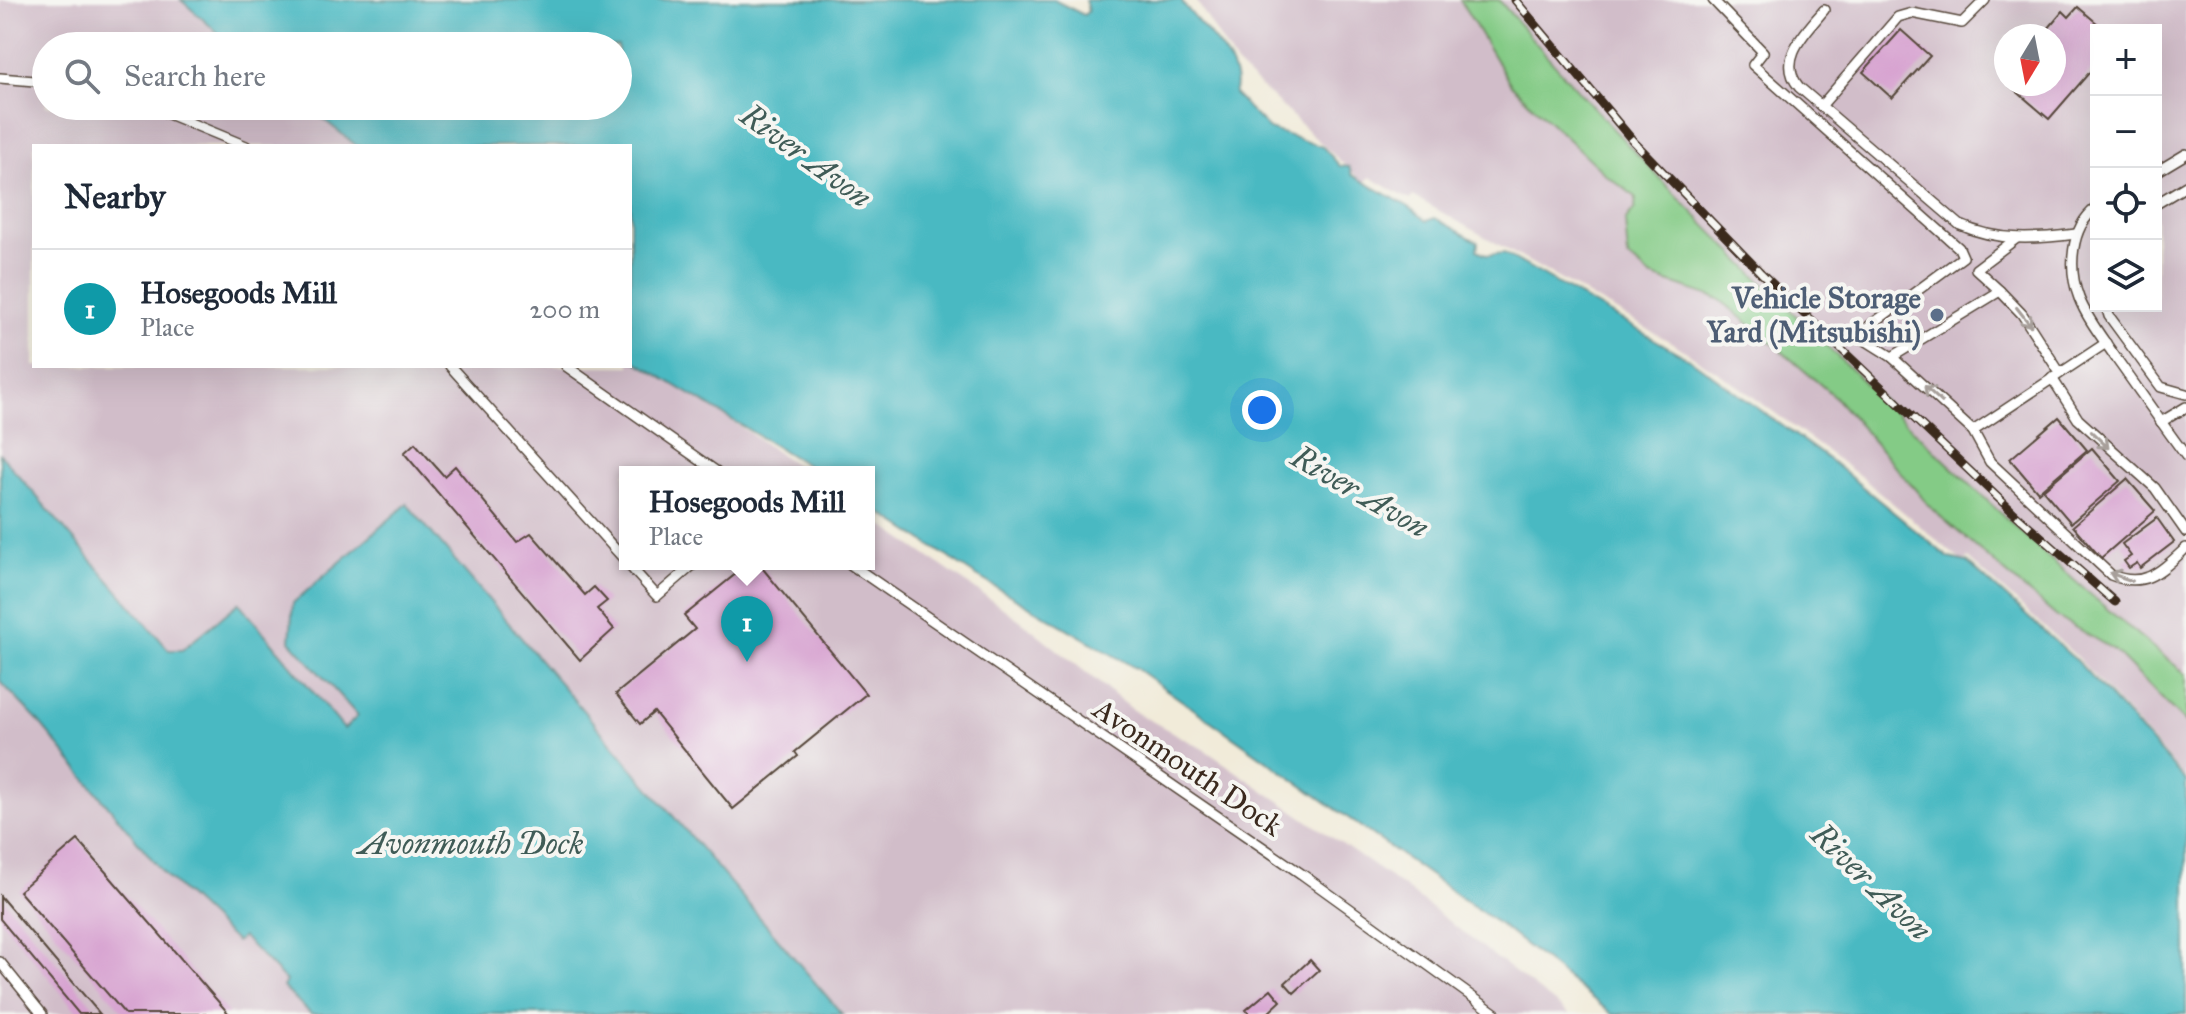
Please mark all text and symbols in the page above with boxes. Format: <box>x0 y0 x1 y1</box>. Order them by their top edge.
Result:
north arrow <box>1994 24 2066 96</box>
map controls <box>2090 24 2162 312</box>
button: + <box>2090 24 2162 96</box>
search box <box>32 32 632 120</box>
icon: search <box>60 54 104 98</box>
text: Search here <box>124 58 266 94</box>
water label: River Avon <box>732 95 879 217</box>
button: − <box>2090 96 2162 168</box>
button: locate <box>2090 168 2162 240</box>
text: Nearby <box>64 176 166 217</box>
button: layers <box>2090 240 2162 312</box>
text: Hosegoods Mill <box>140 275 337 311</box>
place label: Vehicle Storage Yard (Mitsubishi) <box>1706 280 1921 351</box>
text: 1 <box>85 293 95 325</box>
text: 200 m <box>529 293 600 325</box>
marker: Vehicle Storage Yard (Mitsubishi) <box>1928 306 1946 324</box>
one-way arrow <box>2015 306 2032 327</box>
text: Place <box>140 311 195 343</box>
one-way arrow <box>1923 384 1943 403</box>
your location <box>1242 390 1282 430</box>
one-way arrow <box>2090 430 2109 449</box>
water label: River Avon <box>1284 437 1436 547</box>
popup <box>619 466 875 570</box>
text: Hosegoods Mill <box>649 484 845 520</box>
text: Place <box>649 520 703 552</box>
one-way arrow <box>2109 568 2134 583</box>
pin: 1 <box>721 596 773 662</box>
street label: Avonmouth Dock <box>1085 689 1290 844</box>
water label: River Avon <box>1802 814 1939 949</box>
water label: Avonmouth Dock <box>355 824 584 863</box>

